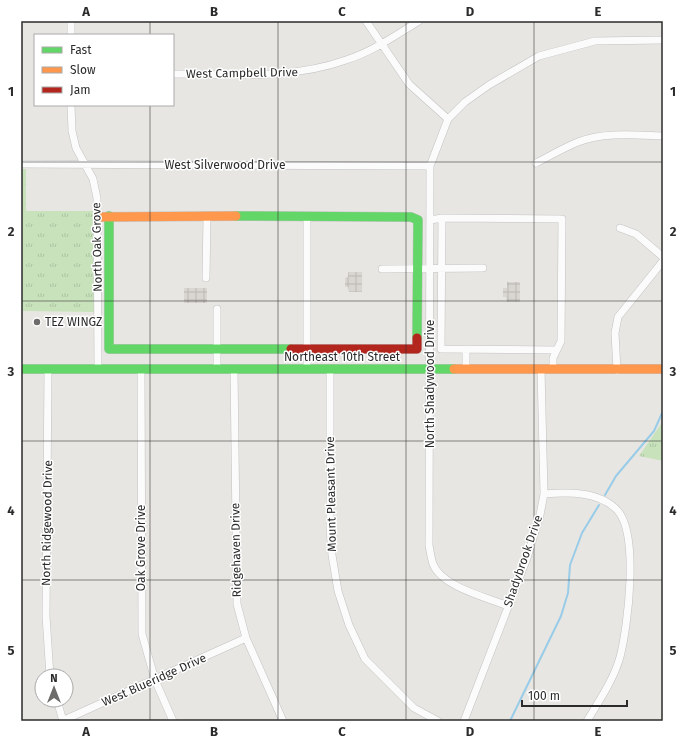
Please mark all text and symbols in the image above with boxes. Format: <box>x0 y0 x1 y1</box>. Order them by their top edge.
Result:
text: A <box>81 4 90 19</box>
text: B <box>210 4 218 19</box>
text: C <box>338 4 346 19</box>
text: D <box>466 4 475 19</box>
text: E <box>595 4 602 19</box>
legend <box>34 34 174 106</box>
text: Fast <box>70 43 92 57</box>
text: Slow <box>70 63 96 77</box>
street label: West Campbell Drive <box>186 65 298 81</box>
text: Jam <box>70 83 90 97</box>
text: 1 <box>8 84 14 99</box>
text: 1 <box>670 84 676 99</box>
street label: West Silverwood Drive <box>165 158 285 172</box>
street label: North Oak Grove <box>89 202 105 292</box>
text: 2 <box>8 224 15 239</box>
text: 2 <box>670 224 677 239</box>
place label: TEZ WINGZ <box>45 315 102 329</box>
marker: TEZ WINGZ <box>32 317 42 327</box>
street label: North Shadywood Drive <box>423 320 437 448</box>
street label: Northeast 10th Street <box>284 350 401 364</box>
text: 3 <box>7 364 15 379</box>
text: 3 <box>669 364 677 379</box>
street label: Mount Pleasant Drive <box>323 436 339 552</box>
street label: North Ridgewood Drive <box>39 460 55 586</box>
text: 4 <box>7 503 15 518</box>
street label: Ridgehaven Drive <box>228 503 244 597</box>
text: 4 <box>669 503 677 518</box>
street label: Oak Grove Drive <box>134 505 148 591</box>
street label: Shadybrook Drive <box>501 513 545 609</box>
text: 5 <box>8 643 15 658</box>
text: 5 <box>670 643 677 658</box>
street label: West Blueridge Drive <box>100 651 208 709</box>
north arrow <box>34 668 74 708</box>
text: N <box>50 672 58 685</box>
scale bar <box>522 682 627 708</box>
text: 100 m <box>528 689 560 703</box>
text: A <box>81 724 90 739</box>
text: B <box>210 724 218 739</box>
text: C <box>338 724 346 739</box>
text: D <box>466 724 475 739</box>
text: E <box>595 724 602 739</box>

